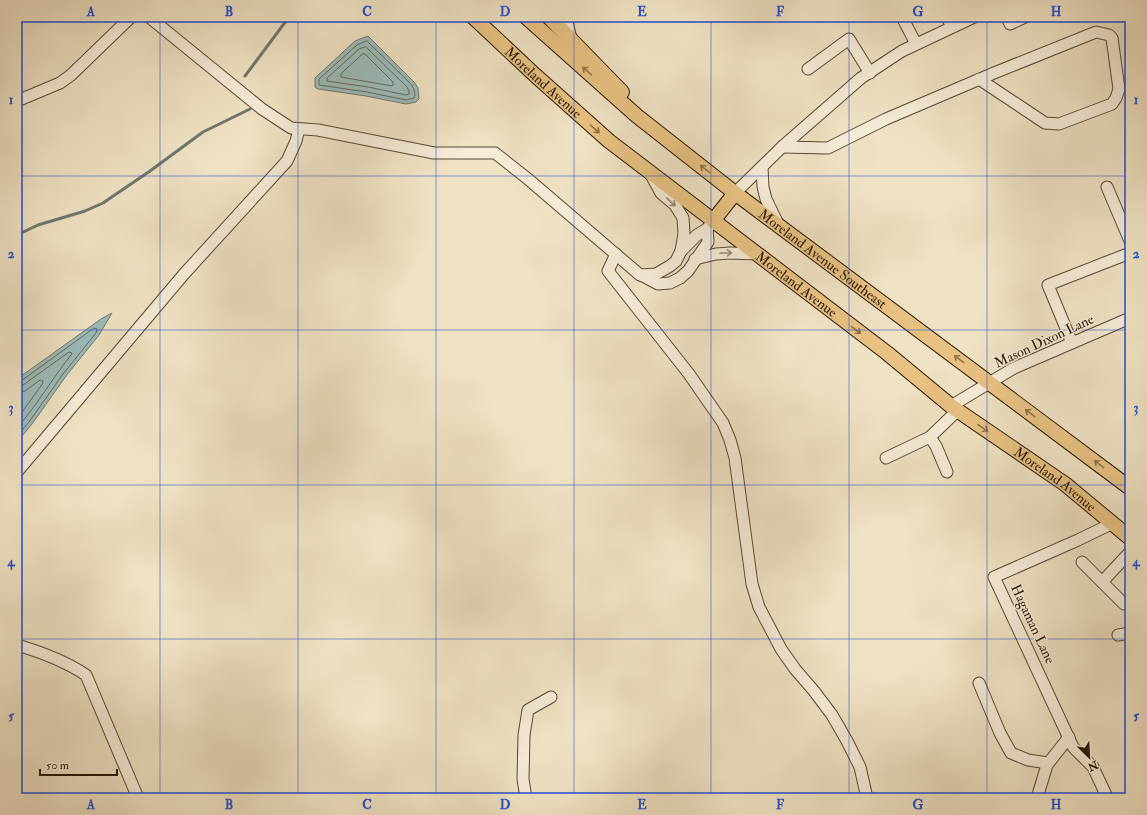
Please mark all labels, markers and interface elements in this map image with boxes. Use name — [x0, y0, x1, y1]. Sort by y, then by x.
text: A — [86, 4, 96, 20]
text: B — [225, 4, 233, 20]
text: C — [362, 4, 372, 20]
text: D — [500, 4, 511, 20]
text: E — [637, 4, 647, 20]
text: F — [776, 4, 785, 20]
text: G — [913, 4, 924, 20]
text: H — [1051, 4, 1062, 20]
street label: Moreland Avenue — [501, 43, 586, 121]
one-way arrow — [582, 67, 592, 76]
text: 1 — [9, 92, 14, 108]
text: 1 — [1134, 92, 1139, 108]
one-way arrow — [590, 124, 600, 133]
one-way arrow — [699, 164, 710, 173]
one-way arrow — [666, 197, 676, 207]
street label: Moreland Avenue Southeast — [756, 205, 890, 311]
text: 2 — [8, 246, 15, 262]
text: 2 — [1133, 246, 1140, 262]
street label: Moreland Avenue — [752, 248, 840, 320]
one-way arrow — [719, 250, 732, 257]
street label: Mason Dixon Lane — [991, 310, 1097, 372]
one-way arrow — [850, 325, 861, 334]
one-way arrow — [953, 355, 964, 363]
text: 3 — [9, 400, 14, 416]
text: 3 — [1134, 400, 1139, 416]
one-way arrow — [1025, 408, 1036, 417]
one-way arrow — [977, 424, 988, 432]
street label: Moreland Avenue — [1011, 443, 1100, 515]
one-way arrow — [1093, 460, 1104, 469]
text: 4 — [6, 554, 15, 570]
text: 4 — [1131, 554, 1140, 570]
street label: Hagaman Lane — [1007, 582, 1059, 667]
text: 5 — [8, 708, 14, 724]
text: 5 — [1133, 708, 1139, 724]
north arrow — [1069, 737, 1109, 777]
scale bar — [40, 751, 117, 777]
text: N — [1085, 757, 1101, 774]
text: 50 m — [46, 758, 70, 773]
text: A — [86, 797, 96, 813]
text: B — [225, 797, 233, 813]
text: C — [362, 797, 372, 813]
text: D — [500, 797, 511, 813]
text: E — [637, 797, 647, 813]
text: F — [776, 797, 785, 813]
text: G — [913, 797, 924, 813]
text: H — [1051, 797, 1062, 813]

